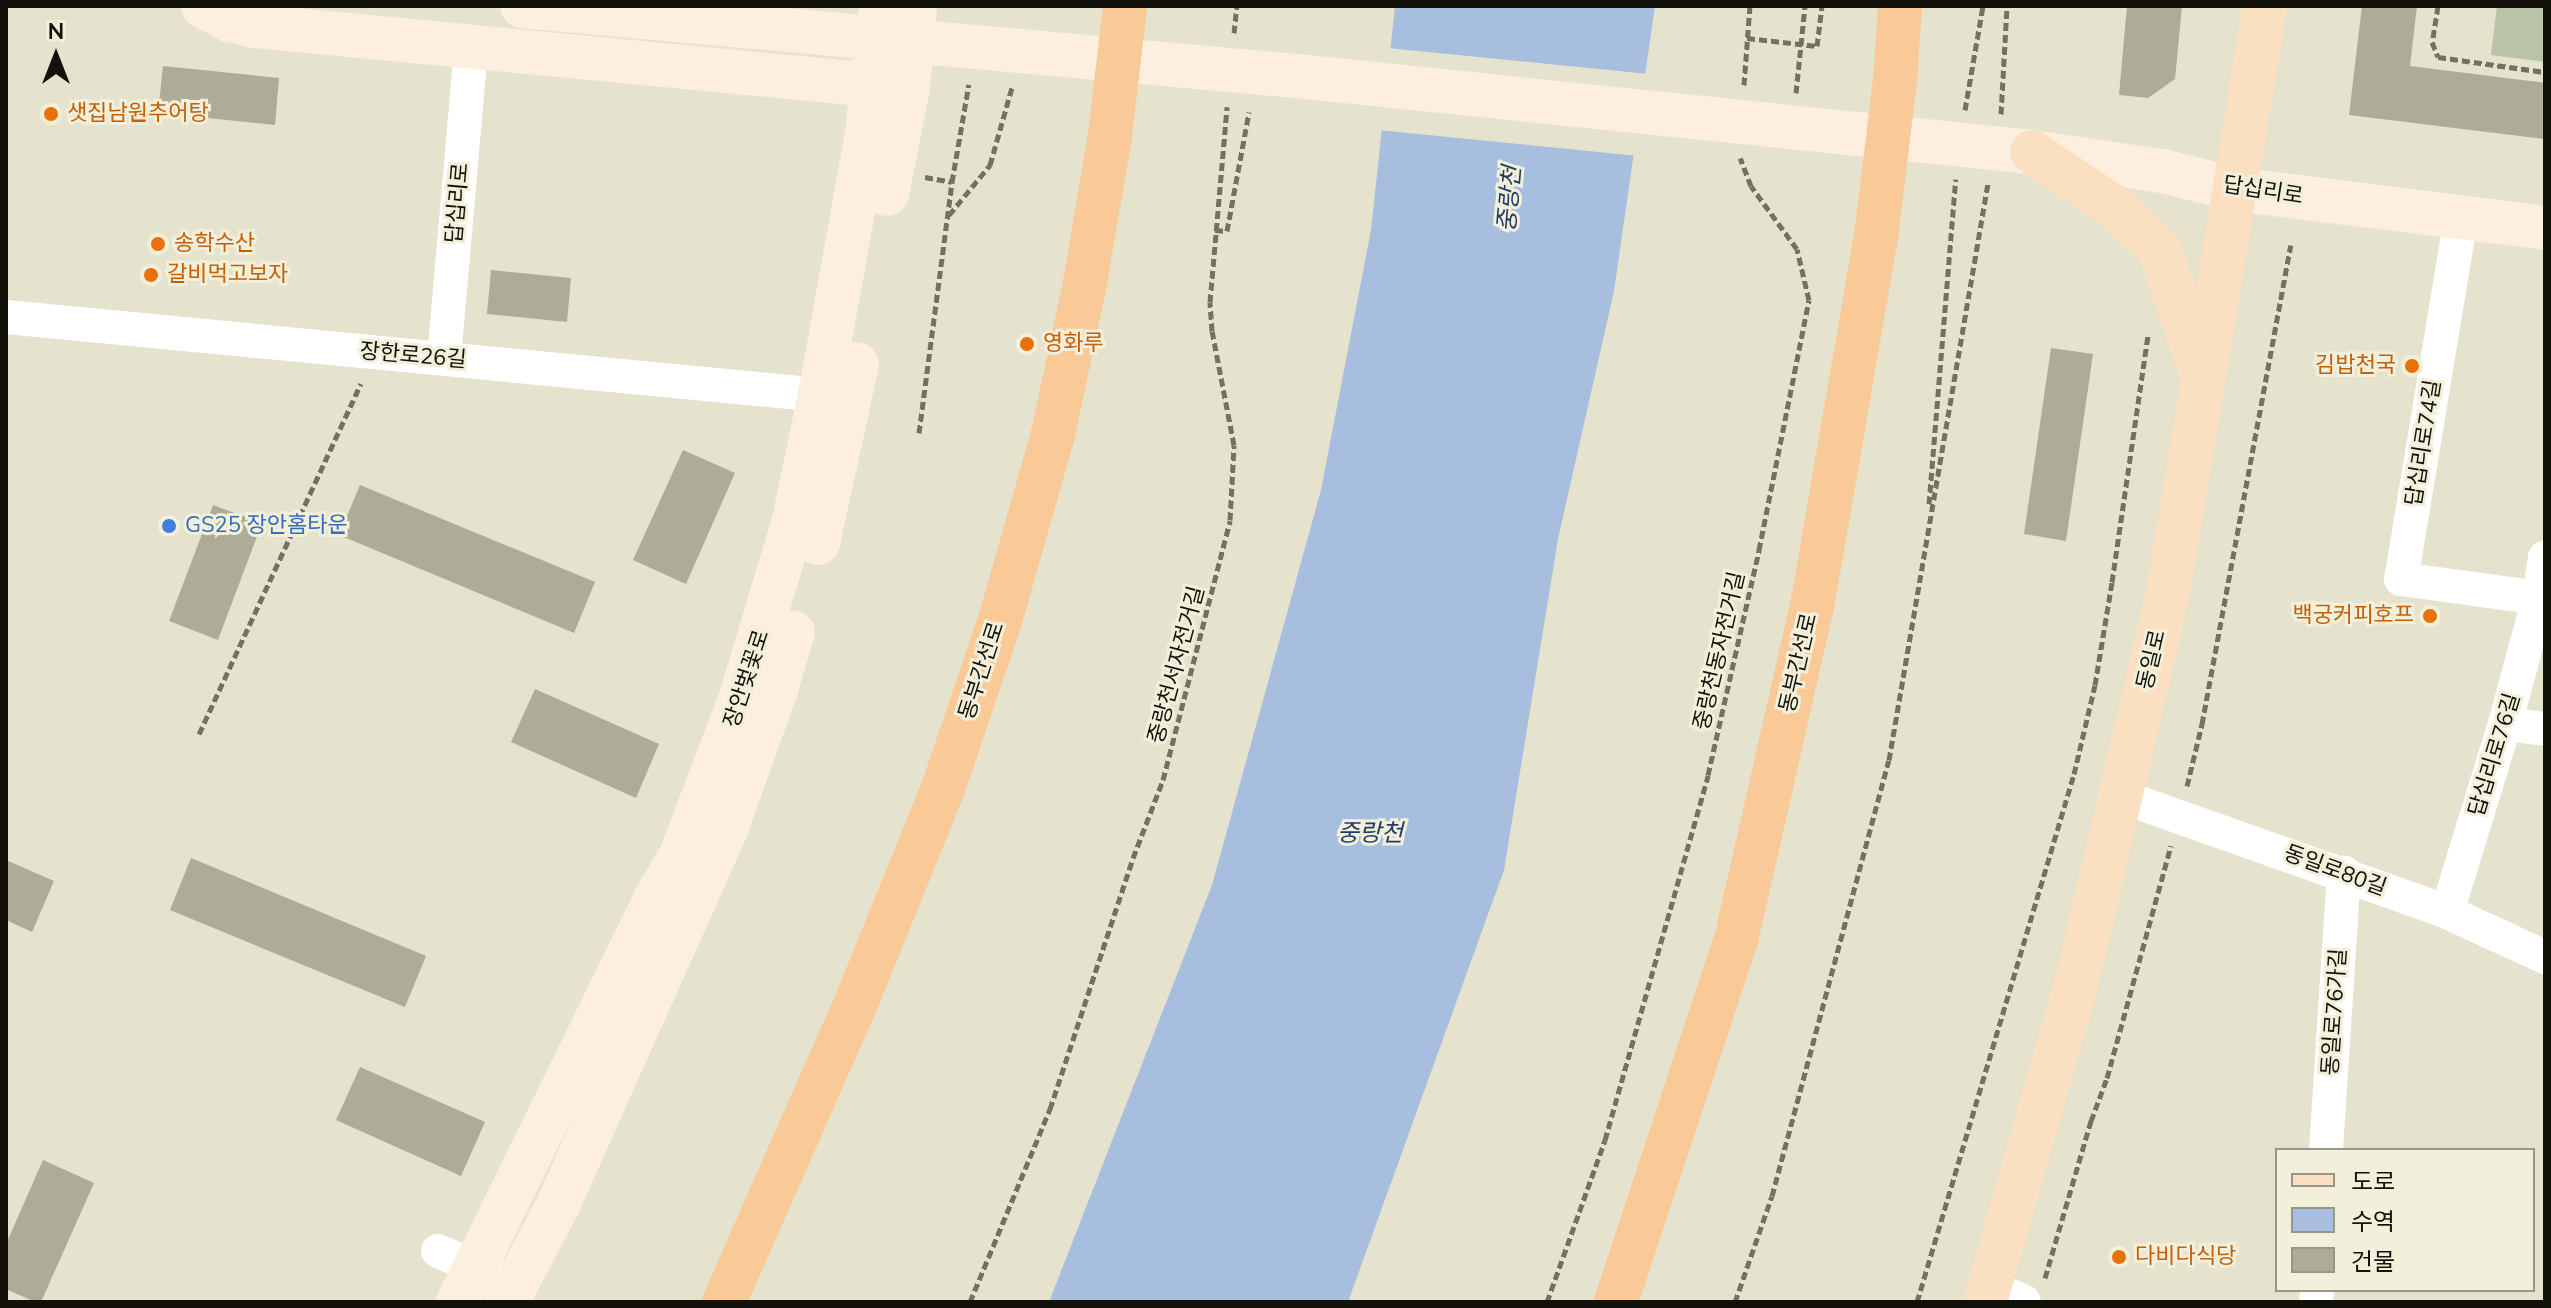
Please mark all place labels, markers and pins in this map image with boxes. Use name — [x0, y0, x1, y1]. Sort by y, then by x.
place label: 샛집남원추어탕 — [67, 101, 209, 127]
marker: 샛집남원추어탕 — [42, 105, 60, 123]
place label: 송학수산 — [174, 231, 255, 257]
marker: 송학수산 — [149, 235, 167, 253]
place label: 갈비먹고보자 — [167, 262, 288, 288]
marker: 갈비먹고보자 — [142, 266, 160, 284]
place label: 영화루 — [1043, 331, 1104, 357]
marker: 영화루 — [1018, 335, 1036, 353]
place label: 김밥천국 — [2315, 353, 2396, 379]
marker: 김밥천국 — [2403, 357, 2421, 375]
place label: GS25 장안홈타운 — [185, 513, 348, 539]
marker: GS25 장안홈타운 — [160, 517, 178, 535]
place label: 백궁커피호프 — [2293, 603, 2414, 629]
marker: 백궁커피호프 — [2421, 607, 2439, 625]
place label: 다비다식당 — [2135, 1244, 2236, 1270]
marker: 다비다식당 — [2110, 1248, 2128, 1266]

